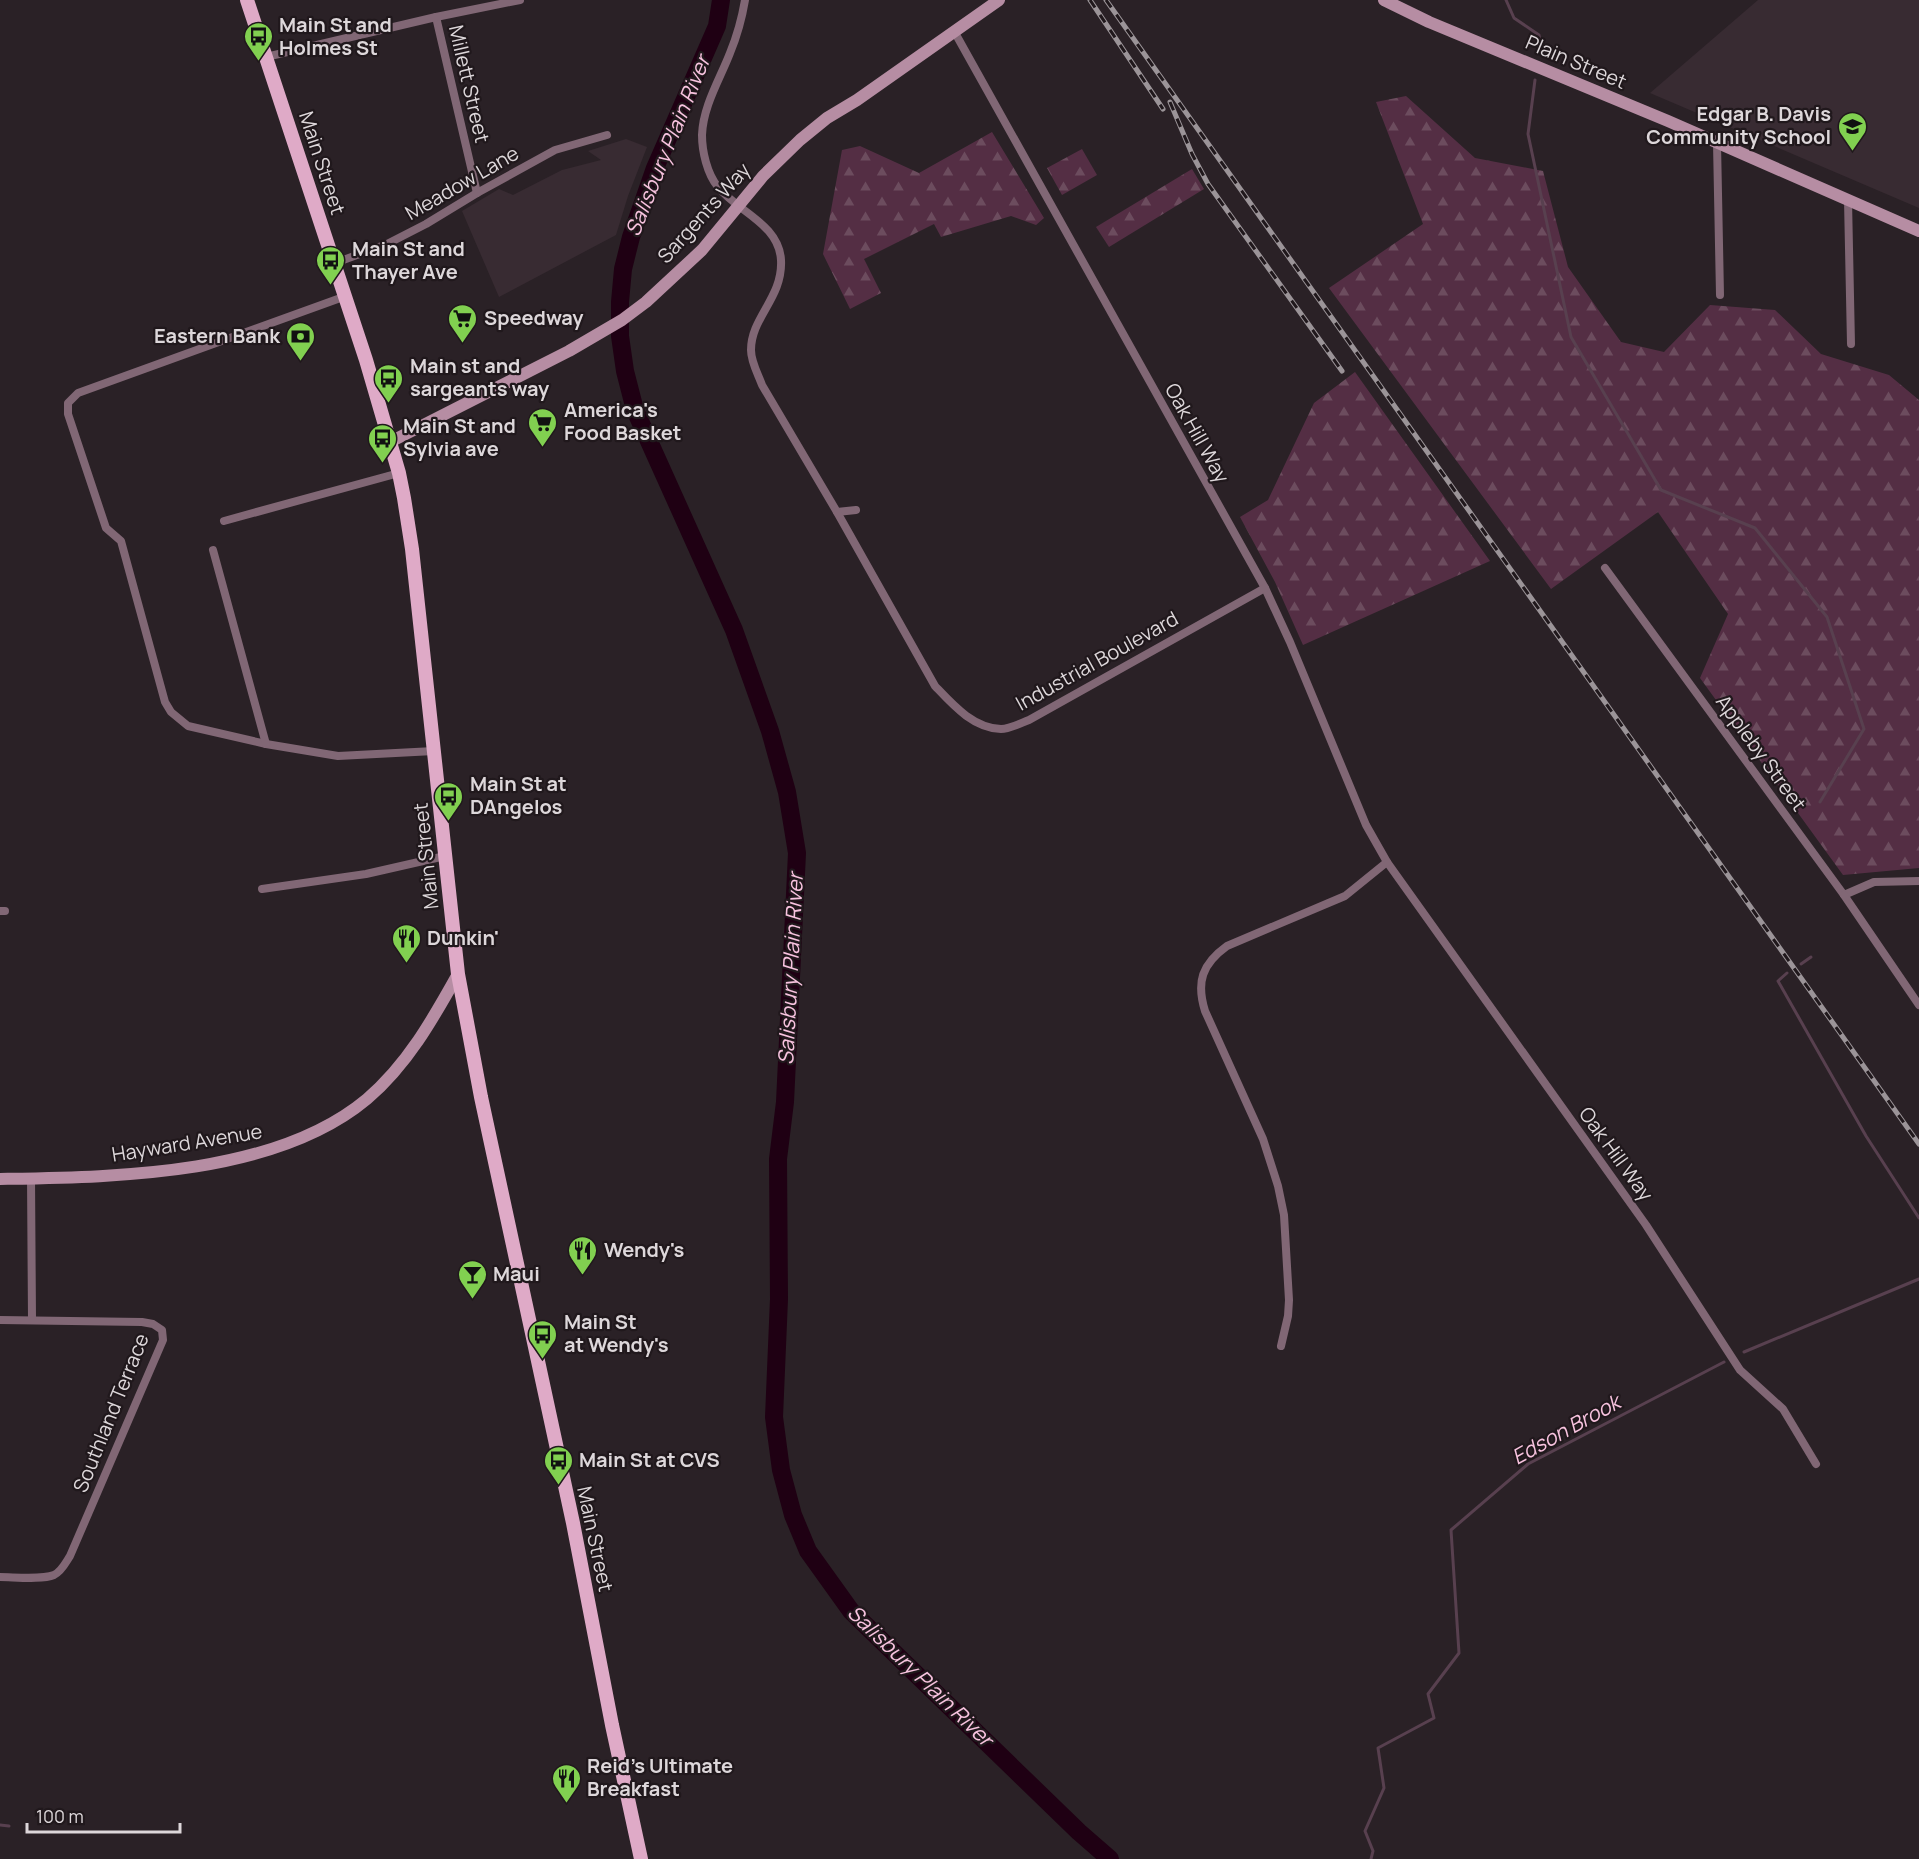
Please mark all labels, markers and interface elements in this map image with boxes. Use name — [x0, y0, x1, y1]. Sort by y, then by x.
place label: Main St and Holmes St — [279, 11, 392, 61]
bus stop icon: Main St and Holmes St — [242, 20, 274, 62]
street label: Millett Street — [443, 22, 496, 145]
street label: Plain Street — [1522, 28, 1631, 95]
water label: Salisbury Plain River — [618, 49, 717, 240]
place label: Edgar B. Davis Community School — [1646, 100, 1831, 150]
street label: Main Street — [293, 108, 352, 218]
school or university icon: Edgar B. Davis Community School — [1836, 110, 1868, 152]
street label: Meadow Lane — [400, 139, 523, 226]
street label: Sargents Way — [651, 156, 756, 269]
place label: Main St and Thayer Ave — [352, 235, 465, 285]
bus stop icon: Main St and Thayer Ave — [315, 244, 347, 286]
supermarket icon: Speedway — [447, 302, 479, 344]
place label: Speedway — [484, 304, 584, 331]
bank icon: Eastern Bank — [285, 320, 317, 362]
place label: Eastern Bank — [154, 322, 281, 349]
place label: Main st and sargeants way — [410, 352, 550, 402]
bus stop icon: Main st and sargeants way — [373, 362, 405, 404]
street label: Oak Hill Way — [1159, 378, 1236, 488]
place label: America's Food Basket — [564, 396, 681, 446]
supermarket icon: America's Food Basket — [527, 406, 559, 448]
place label: Main St and Sylvia ave — [403, 412, 516, 462]
bus stop icon: Main St and Sylvia ave — [366, 422, 398, 464]
street label: Industrial Boulevard — [1011, 605, 1183, 716]
street label: Appleby Street — [1710, 689, 1813, 816]
place label: Main St at DAngelos — [470, 770, 567, 820]
bus stop icon: Main St at DAngelos — [433, 780, 465, 822]
street label: Main Street — [406, 801, 445, 911]
water label: Salisbury Plain River — [771, 870, 809, 1066]
restaurant icon: Dunkin' — [390, 922, 422, 964]
place label: Dunkin' — [427, 924, 499, 951]
street label: Oak Hill Way — [1573, 1101, 1660, 1207]
street label: Hayward Avenue — [110, 1117, 264, 1168]
restaurant icon: Wendy's — [567, 1234, 599, 1276]
place label: Wendy's — [604, 1236, 685, 1263]
bar icon: Maui — [456, 1258, 488, 1300]
place label: Maui — [493, 1260, 540, 1287]
place label: Main St at Wendy's — [564, 1308, 669, 1358]
bus stop icon: Main St at Wendy's — [527, 1318, 559, 1360]
street label: Southland Terrace — [66, 1329, 155, 1496]
water label: Edson Brook — [1506, 1387, 1627, 1470]
bus stop icon: Main St at CVS — [542, 1444, 574, 1486]
place label: Main St at CVS — [579, 1446, 720, 1473]
street label: Main Street — [571, 1484, 620, 1594]
water label: Salisbury Plain River — [842, 1598, 1001, 1754]
place label: Reid's Ultimate Breakfast — [587, 1752, 733, 1802]
restaurant icon: Reid's Ultimate Breakfast — [550, 1762, 582, 1804]
scale bar — [27, 1796, 180, 1834]
text: 100 m — [36, 1804, 84, 1828]

